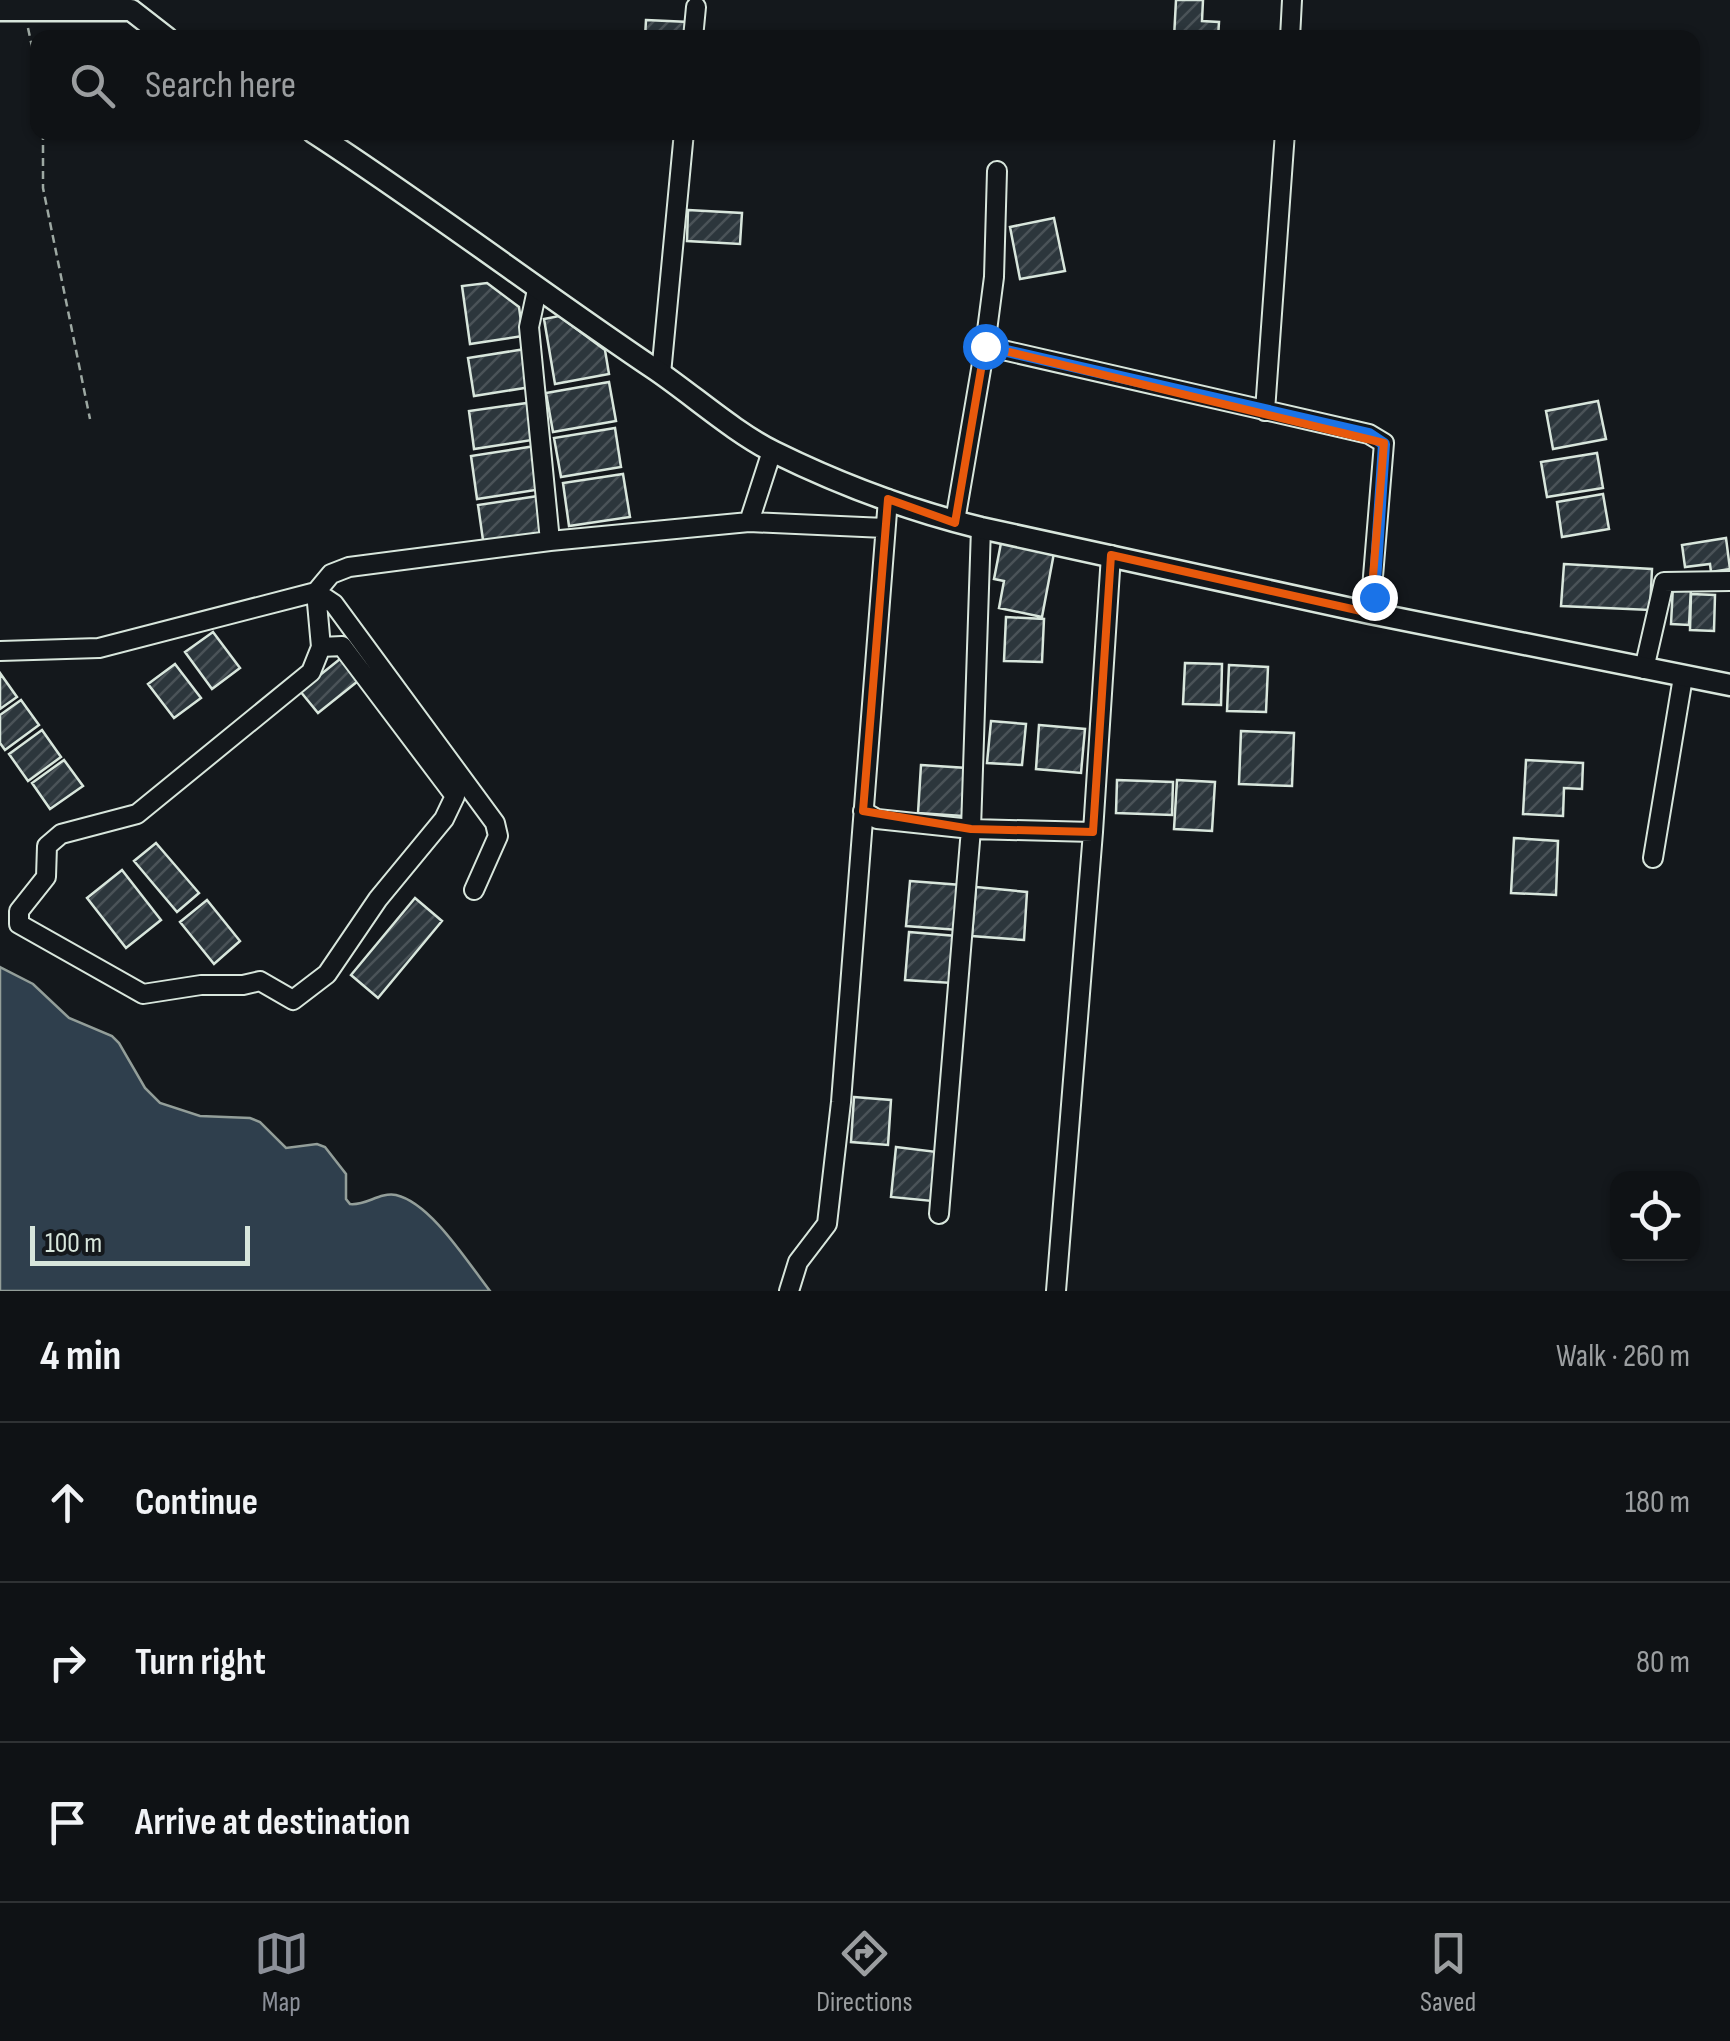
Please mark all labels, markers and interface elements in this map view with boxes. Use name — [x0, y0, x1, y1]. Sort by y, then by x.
search box — [30, 30, 1700, 140]
icon: search — [65, 58, 120, 113]
text: Search here — [145, 63, 296, 108]
route start — [963, 324, 1009, 370]
route end — [1352, 575, 1398, 621]
map controls — [1610, 1171, 1700, 1261]
button: locate — [1610, 1171, 1700, 1261]
scale bar — [30, 1221, 250, 1266]
text: 100 m — [45, 1227, 102, 1260]
text: 4 min — [40, 1331, 121, 1382]
text: Walk · 260 m — [1556, 1337, 1690, 1376]
icon: ahead — [40, 1475, 95, 1530]
text: Continue — [135, 1480, 258, 1525]
text: 180 m — [1625, 1483, 1690, 1522]
icon: right — [40, 1635, 95, 1690]
text: Turn right — [135, 1640, 266, 1685]
text: 80 m — [1636, 1643, 1690, 1682]
icon: arrive — [40, 1795, 95, 1850]
text: Arrive at destination — [135, 1800, 410, 1845]
tab: Map — [254, 1926, 309, 2019]
tab: Directions — [816, 1926, 913, 2019]
tab: Saved — [1420, 1926, 1476, 2019]

